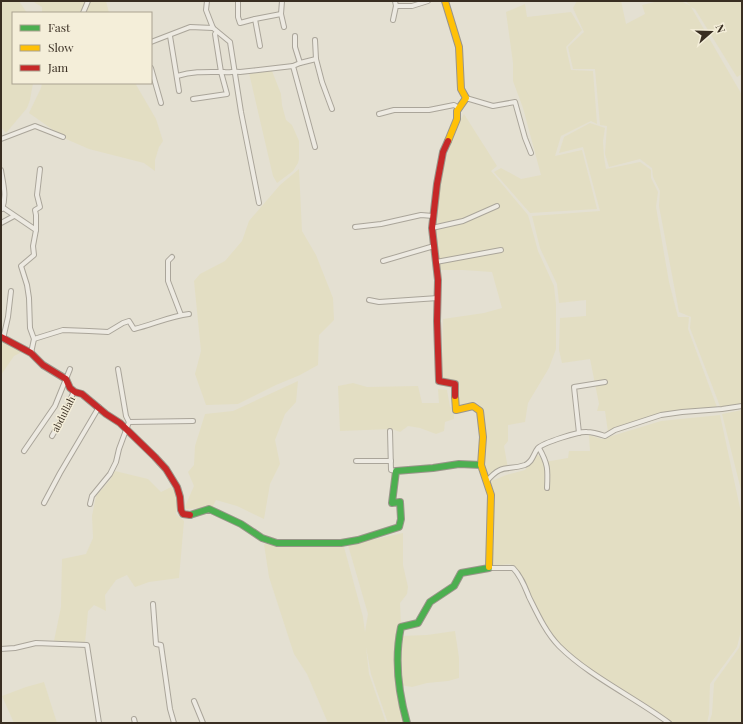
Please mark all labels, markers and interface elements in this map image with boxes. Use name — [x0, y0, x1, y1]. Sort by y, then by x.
legend — [12, 12, 152, 84]
north arrow — [691, 12, 731, 52]
text: Fast — [48, 19, 71, 35]
text: N — [712, 22, 729, 35]
text: Slow — [48, 39, 74, 55]
text: Jam — [47, 59, 69, 75]
street label: abdullah — [48, 393, 78, 434]

